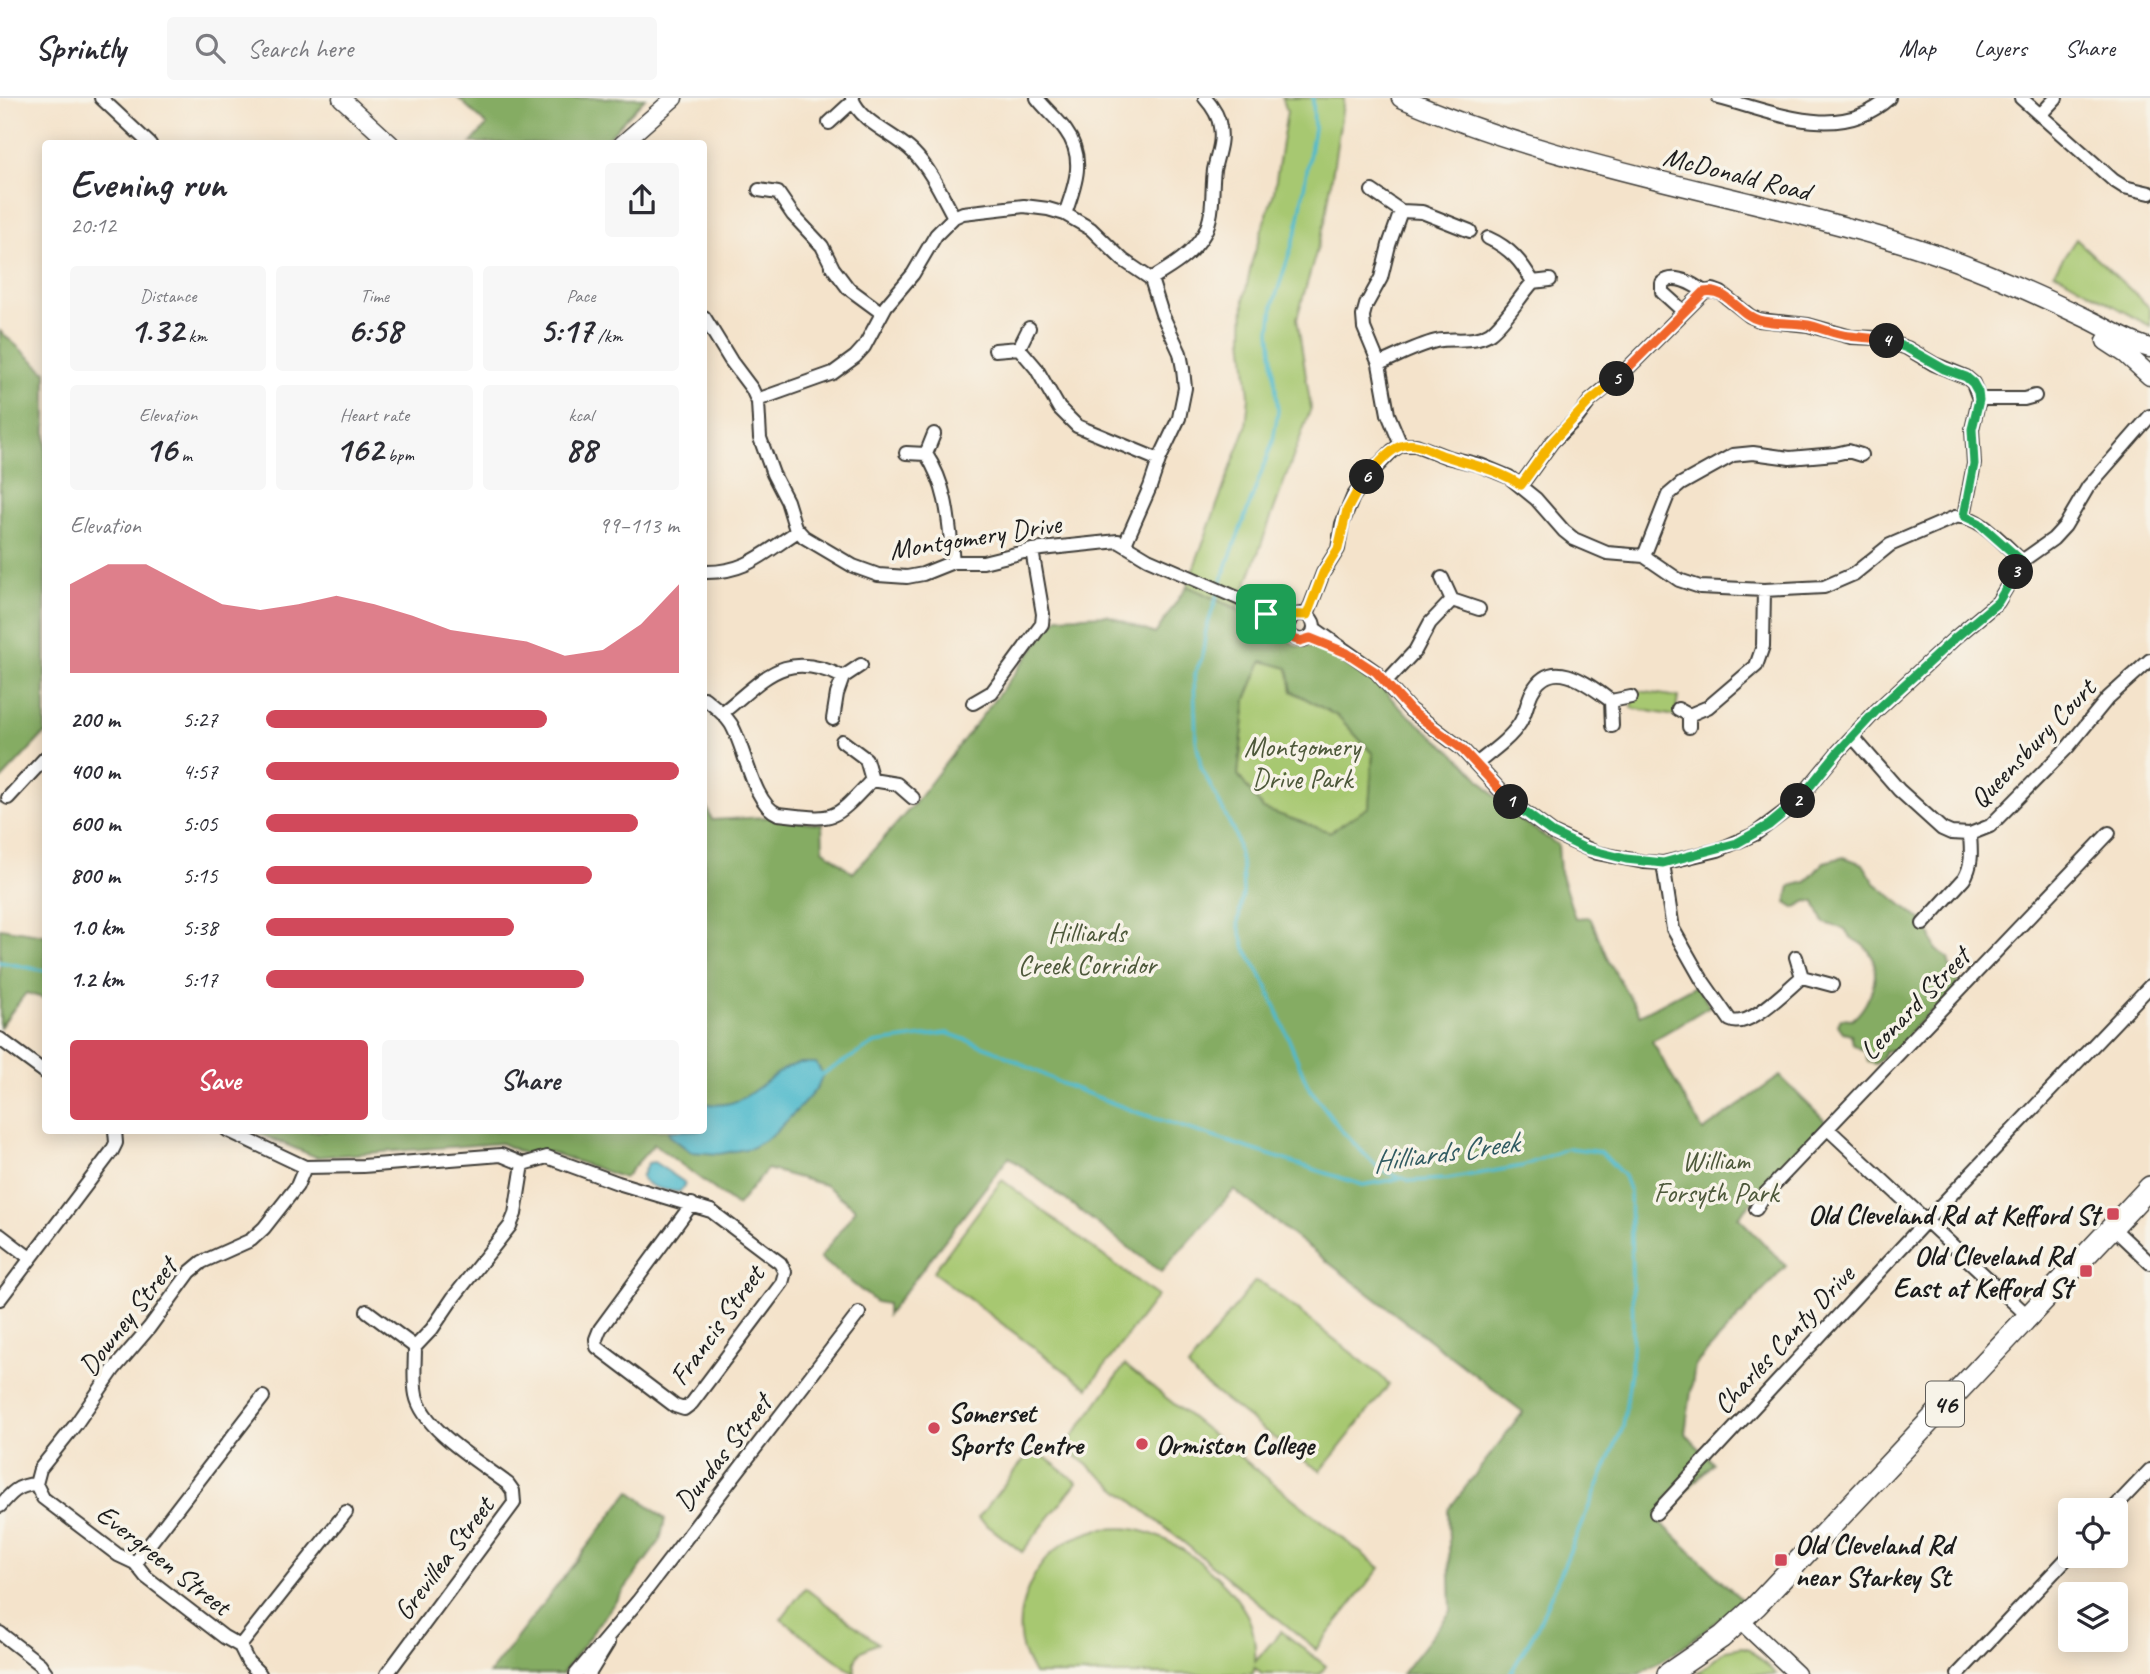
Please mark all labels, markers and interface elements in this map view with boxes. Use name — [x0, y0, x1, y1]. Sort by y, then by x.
search box — [167, 17, 657, 80]
text: Sprintly — [35, 27, 125, 69]
icon: search — [191, 29, 229, 67]
text: Search here — [247, 32, 353, 65]
text: Map — [1899, 33, 1936, 63]
text: Layers — [1974, 33, 2027, 63]
text: Share — [2065, 33, 2115, 63]
street label: McDonald Road — [1660, 138, 1818, 210]
text: Evening run — [70, 161, 226, 208]
button: share — [605, 163, 679, 237]
text: 20:12 — [70, 211, 116, 240]
text: Distance — [140, 284, 197, 308]
text: Time — [360, 284, 389, 308]
text: Pace — [566, 284, 595, 308]
text: 1.32 — [129, 308, 184, 353]
text: 6:58 — [347, 308, 402, 353]
text: 5:17 — [539, 308, 593, 353]
text: km — [184, 324, 207, 348]
text: /km — [593, 324, 622, 348]
pin: 4 — [1870, 324, 1904, 358]
text: 4 — [1882, 328, 1891, 352]
pin: 5 — [1600, 362, 1634, 396]
text: 5 — [1612, 366, 1621, 390]
text: Elevation — [139, 403, 197, 427]
text: Heart rate — [340, 403, 409, 427]
text: kcal — [568, 403, 593, 427]
text: 16 — [144, 427, 177, 472]
text: 162 — [335, 427, 383, 472]
text: 88 — [565, 427, 597, 472]
text: m — [177, 443, 192, 467]
text: bpm — [383, 443, 414, 467]
pin: 6 — [1350, 460, 1384, 494]
text: 6 — [1362, 464, 1371, 488]
street label: Montgomery Drive — [887, 505, 1065, 567]
text: Elevation — [70, 511, 141, 540]
text: 99–113 m — [599, 511, 679, 540]
pin: 3 — [1998, 554, 2034, 589]
text: 3 — [2011, 559, 2020, 583]
pin — [1236, 584, 1296, 644]
icon: arrive — [1247, 595, 1285, 633]
street label: Queensbury Court — [1962, 669, 2105, 815]
text: 200 m — [70, 705, 120, 734]
text: 5:27 — [182, 705, 218, 734]
park label: Montgomery Drive Park — [1244, 729, 1363, 796]
text: 400 m — [70, 757, 120, 786]
text: 4:57 — [182, 757, 218, 786]
pin: 1 — [1494, 784, 1528, 820]
pin: 2 — [1780, 784, 1815, 818]
text: 2 — [1793, 788, 1802, 812]
text: 1 — [1506, 789, 1515, 813]
text: 600 m — [70, 809, 120, 838]
text: 5:05 — [182, 809, 218, 838]
text: 800 m — [70, 861, 120, 890]
text: 5:15 — [182, 861, 218, 890]
text: 1.0 km — [70, 913, 124, 942]
text: 5:38 — [182, 913, 218, 942]
park label: Hilliards Creek Corridor — [1018, 915, 1158, 982]
street label: Leonard Street — [1852, 937, 1979, 1067]
text: 1.2 km — [70, 965, 124, 994]
text: 5:17 — [182, 965, 218, 994]
button: Save — [70, 1040, 368, 1120]
button: Share — [382, 1040, 679, 1120]
water label: Hilliards Creek — [1370, 1122, 1525, 1181]
park label: William Forsyth Park — [1654, 1143, 1781, 1210]
place label: Old Cleveland Rd at Kefford St — [1808, 1197, 2104, 1232]
marker: Old Cleveland Rd at Kefford St — [2105, 1206, 2121, 1222]
place label: Old Cleveland Rd East at Kefford St — [1893, 1238, 2077, 1305]
street label: Downey Street — [71, 1248, 186, 1382]
street label: Francis Street — [661, 1256, 773, 1392]
street label: Charles Canty Drive — [1705, 1256, 1863, 1421]
marker: Old Cleveland Rd East at Kefford St — [2078, 1263, 2094, 1279]
road number: 46 — [1926, 1382, 1964, 1427]
street label: Dundas Street — [666, 1384, 781, 1518]
place label: Somerset Sports Centre — [948, 1395, 1085, 1462]
marker: Somerset Sports Centre — [926, 1420, 942, 1436]
place label: Ormiston College — [1156, 1427, 1317, 1462]
marker: Ormiston College — [1134, 1436, 1150, 1452]
street label: Grevillea Street — [386, 1488, 503, 1627]
street label: Evergreen Street — [89, 1496, 240, 1624]
map controls — [2058, 1498, 2128, 1652]
button: locate — [2058, 1498, 2128, 1568]
place label: Old Cleveland Rd near Starkey St — [1795, 1527, 1958, 1594]
marker: Old Cleveland Rd near Starkey St — [1773, 1552, 1789, 1568]
button: layers — [2058, 1582, 2128, 1652]

